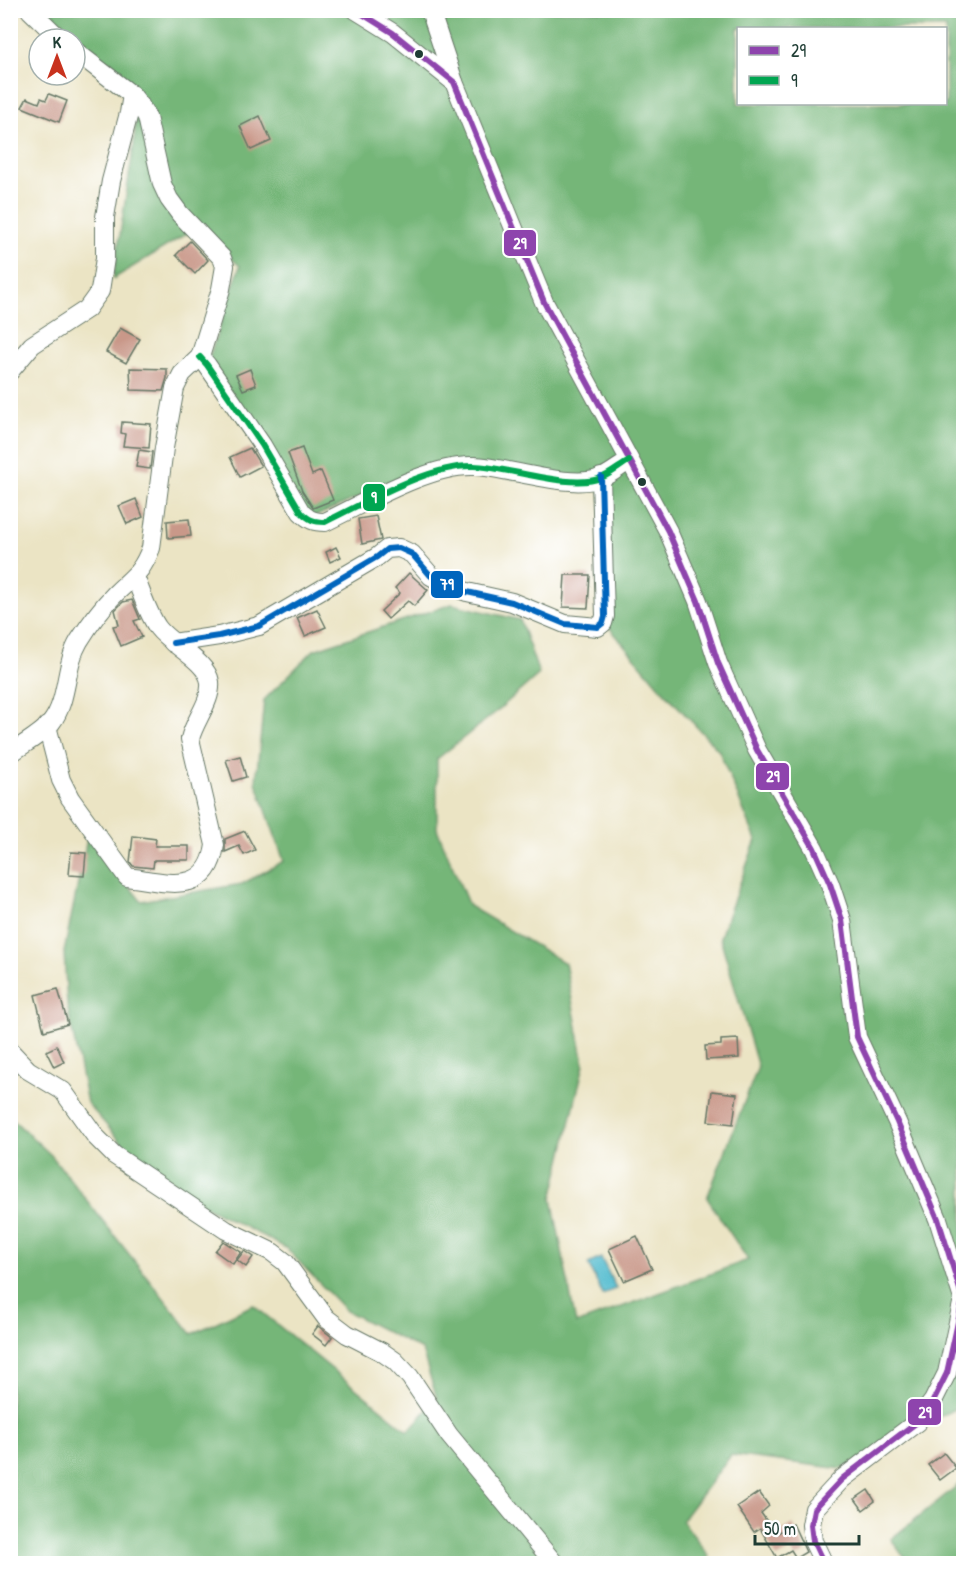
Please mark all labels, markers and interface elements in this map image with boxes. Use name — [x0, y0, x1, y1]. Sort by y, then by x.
north arrow — [27, 27, 87, 87]
legend — [737, 27, 947, 105]
text: K — [53, 31, 62, 53]
text: 29 — [791, 38, 806, 63]
unlabelled marker — [413, 48, 425, 60]
text: 9 — [791, 68, 798, 93]
line badge: 29 — [503, 229, 537, 257]
text: 29 — [513, 232, 527, 254]
unlabelled marker — [636, 476, 648, 488]
line badge: 9 — [362, 483, 386, 512]
text: 9 — [371, 486, 377, 508]
line badge: 79 — [430, 570, 464, 599]
text: 79 — [439, 573, 454, 595]
line badge: 29 — [755, 762, 790, 791]
text: 29 — [766, 765, 780, 787]
line badge: 29 — [907, 1398, 942, 1426]
text: 29 — [918, 1401, 932, 1423]
scale bar — [755, 1508, 858, 1546]
text: 50 m — [764, 1516, 796, 1541]

